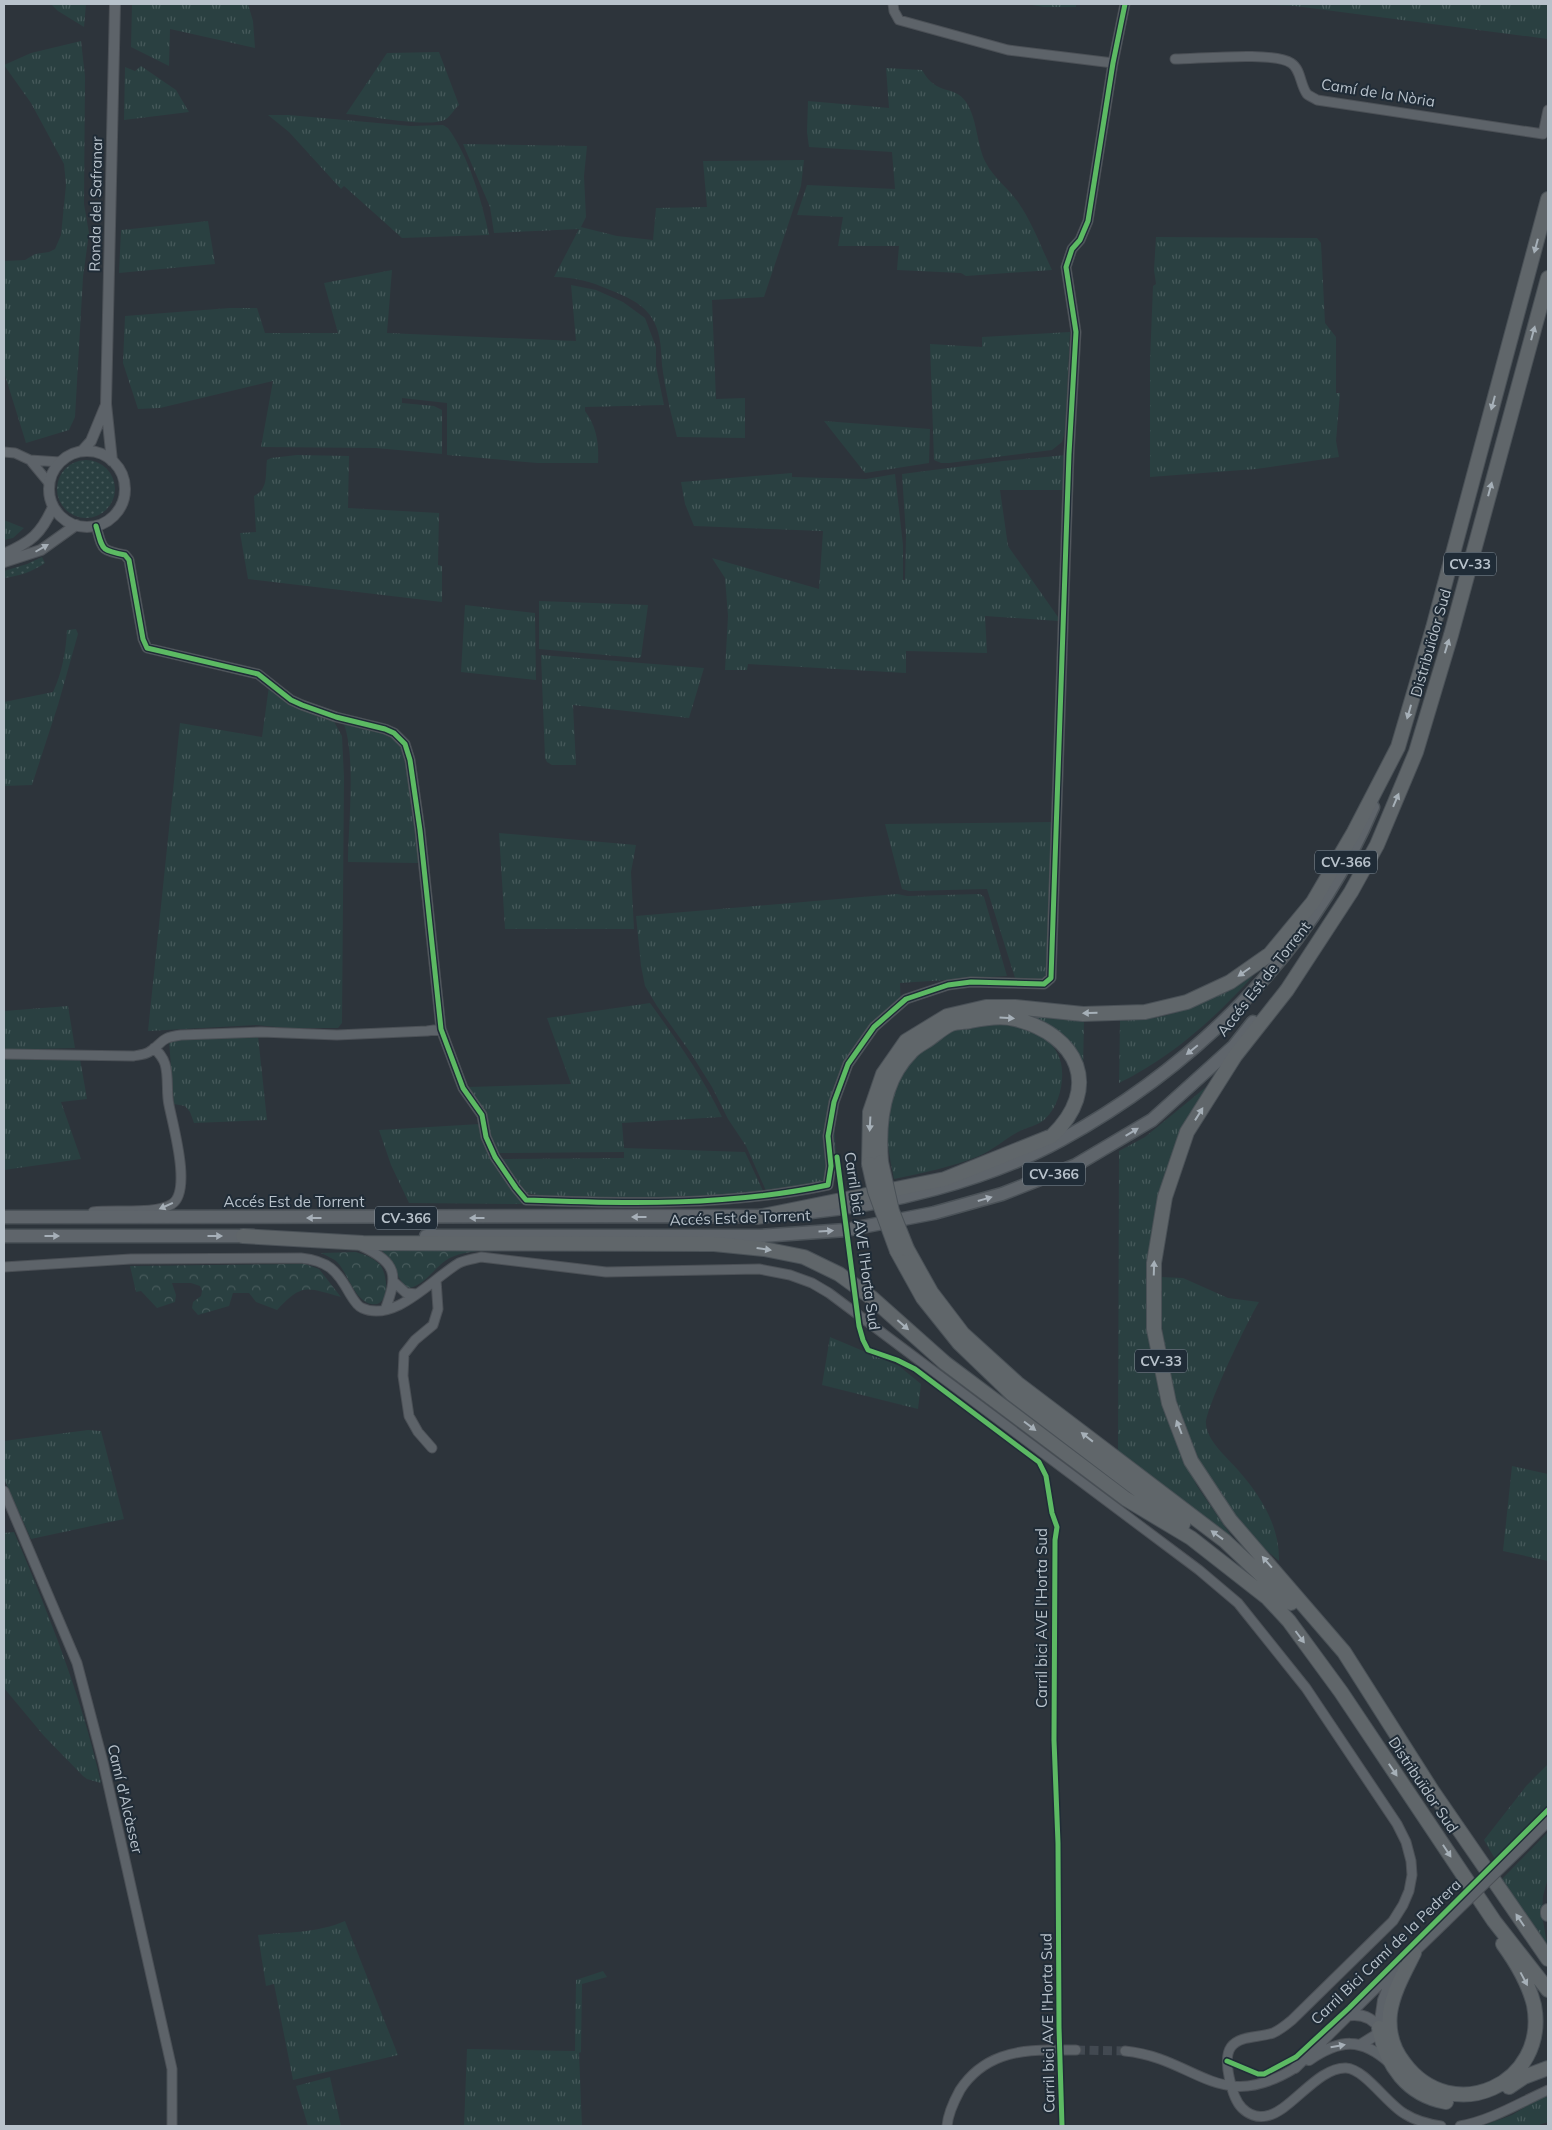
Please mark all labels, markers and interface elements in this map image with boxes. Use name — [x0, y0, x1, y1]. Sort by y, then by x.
street label: Camí de la Nòria — [1320, 74, 1436, 111]
street label: Ronda del Safranar — [85, 136, 106, 272]
one-way arrow — [1531, 239, 1539, 254]
one-way arrow — [1530, 325, 1538, 340]
one-way arrow — [1489, 396, 1497, 411]
one-way arrow — [1487, 482, 1495, 497]
one-way arrow — [34, 544, 49, 552]
road number: CV-33 — [1444, 552, 1496, 576]
street label: Distribuïdor Sud — [1406, 587, 1455, 699]
one-way arrow — [1444, 638, 1452, 653]
one-way arrow — [1404, 704, 1412, 719]
one-way arrow — [1392, 793, 1400, 807]
road number: CV-366 — [1315, 850, 1377, 874]
street label: Accés Est de Torrent — [1213, 917, 1314, 1040]
one-way arrow — [1237, 967, 1251, 977]
one-way arrow — [1082, 1009, 1098, 1017]
one-way arrow — [999, 1015, 1015, 1023]
one-way arrow — [1185, 1045, 1198, 1056]
one-way arrow — [1195, 1107, 1204, 1120]
one-way arrow — [865, 1116, 873, 1132]
one-way arrow — [1125, 1127, 1138, 1136]
street label: Carril bici AVE l'Horta Sud — [841, 1151, 884, 1331]
road number: CV-366 — [1023, 1162, 1085, 1186]
street label: Accés Est de Torrent — [224, 1192, 364, 1211]
one-way arrow — [977, 1195, 992, 1203]
one-way arrow — [159, 1201, 174, 1210]
road number: CV-366 — [375, 1206, 437, 1230]
street label: Accés Est de Torrent — [669, 1206, 811, 1229]
one-way arrow — [631, 1213, 647, 1221]
one-way arrow — [306, 1214, 322, 1222]
one-way arrow — [469, 1214, 485, 1222]
one-way arrow — [818, 1227, 834, 1235]
one-way arrow — [45, 1232, 61, 1240]
one-way arrow — [207, 1232, 223, 1240]
one-way arrow — [756, 1245, 772, 1253]
one-way arrow — [1151, 1260, 1159, 1276]
one-way arrow — [897, 1320, 910, 1331]
road number: CV-33 — [1135, 1350, 1187, 1372]
one-way arrow — [1174, 1420, 1182, 1434]
one-way arrow — [1023, 1421, 1036, 1432]
one-way arrow — [1081, 1432, 1094, 1443]
street label: Carril bici AVE l'Horta Sud — [1032, 1528, 1051, 1708]
one-way arrow — [1211, 1530, 1224, 1541]
one-way arrow — [1261, 1556, 1272, 1569]
one-way arrow — [1295, 1630, 1305, 1644]
street label: Distribuïdor Sud — [1384, 1733, 1462, 1836]
street label: Camí d'Alcàsser — [104, 1742, 147, 1856]
one-way arrow — [1388, 1763, 1398, 1777]
one-way arrow — [1442, 1844, 1452, 1858]
street label: Carril Bici Camí de la Pedrera — [1307, 1875, 1465, 2028]
one-way arrow — [1515, 1913, 1524, 1927]
street label: Carril bici AVE l'Horta Sud — [1036, 1933, 1059, 2113]
one-way arrow — [1520, 1972, 1528, 1986]
one-way arrow — [1330, 2041, 1346, 2049]

